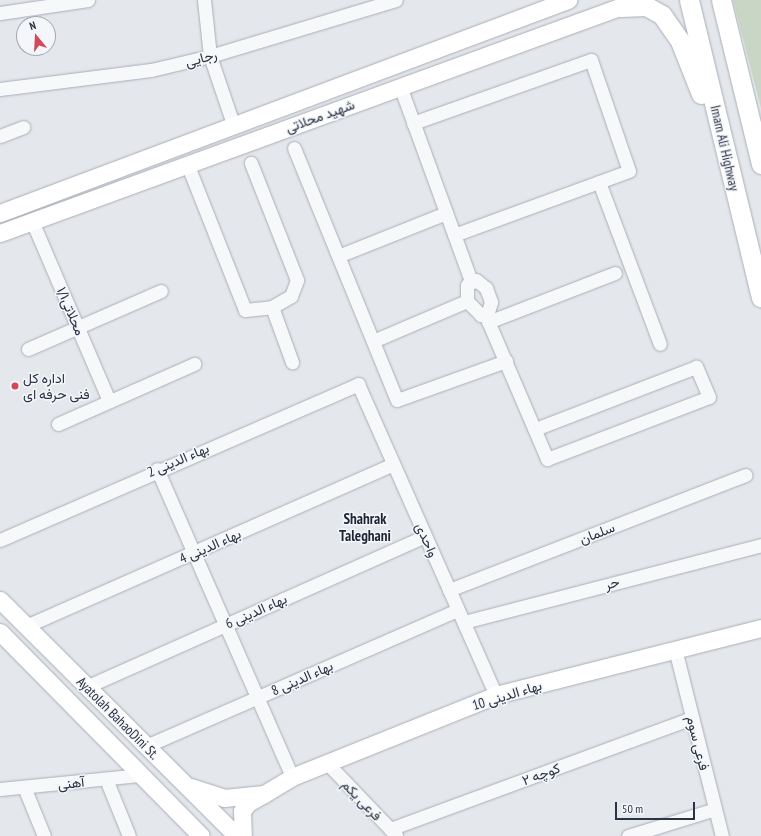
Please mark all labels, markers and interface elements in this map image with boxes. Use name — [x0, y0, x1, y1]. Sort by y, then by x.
north arrow — [16, 16, 56, 56]
text: N — [28, 18, 38, 33]
street label: رجایی — [183, 46, 219, 70]
street label: شهید محلاتی — [283, 96, 357, 136]
street label: Imam Ali Highway — [707, 103, 743, 193]
street label: محلاتی۱/۱ — [53, 284, 89, 338]
place label: اداره کل فنی حرفه ای — [23, 370, 90, 402]
marker: اداره کل فنی حرفه ای — [10, 381, 20, 391]
street label: بهاء الدینی 2 — [145, 439, 211, 481]
district label: Shahrak Taleghani — [339, 509, 391, 544]
street label: سلمان — [577, 519, 617, 547]
street label: واحدی — [412, 520, 442, 560]
street label: بهاء الدینی 4 — [177, 525, 243, 567]
street label: حر — [603, 573, 621, 593]
street label: بهاء الدینی 6 — [223, 590, 289, 632]
street label: بهاء الدینی 8 — [269, 657, 335, 699]
street label: Ayatolah BahaoDini St. — [73, 673, 163, 763]
street label: بهاء الدینی 10 — [470, 676, 544, 714]
street label: فرعی سوم — [683, 714, 713, 772]
street label: کوچه ۲ — [520, 759, 562, 789]
street label: آهنی — [57, 773, 85, 793]
street label: فرعی یکم — [338, 776, 386, 824]
scale bar — [617, 794, 697, 820]
text: 50 m — [622, 801, 643, 816]

